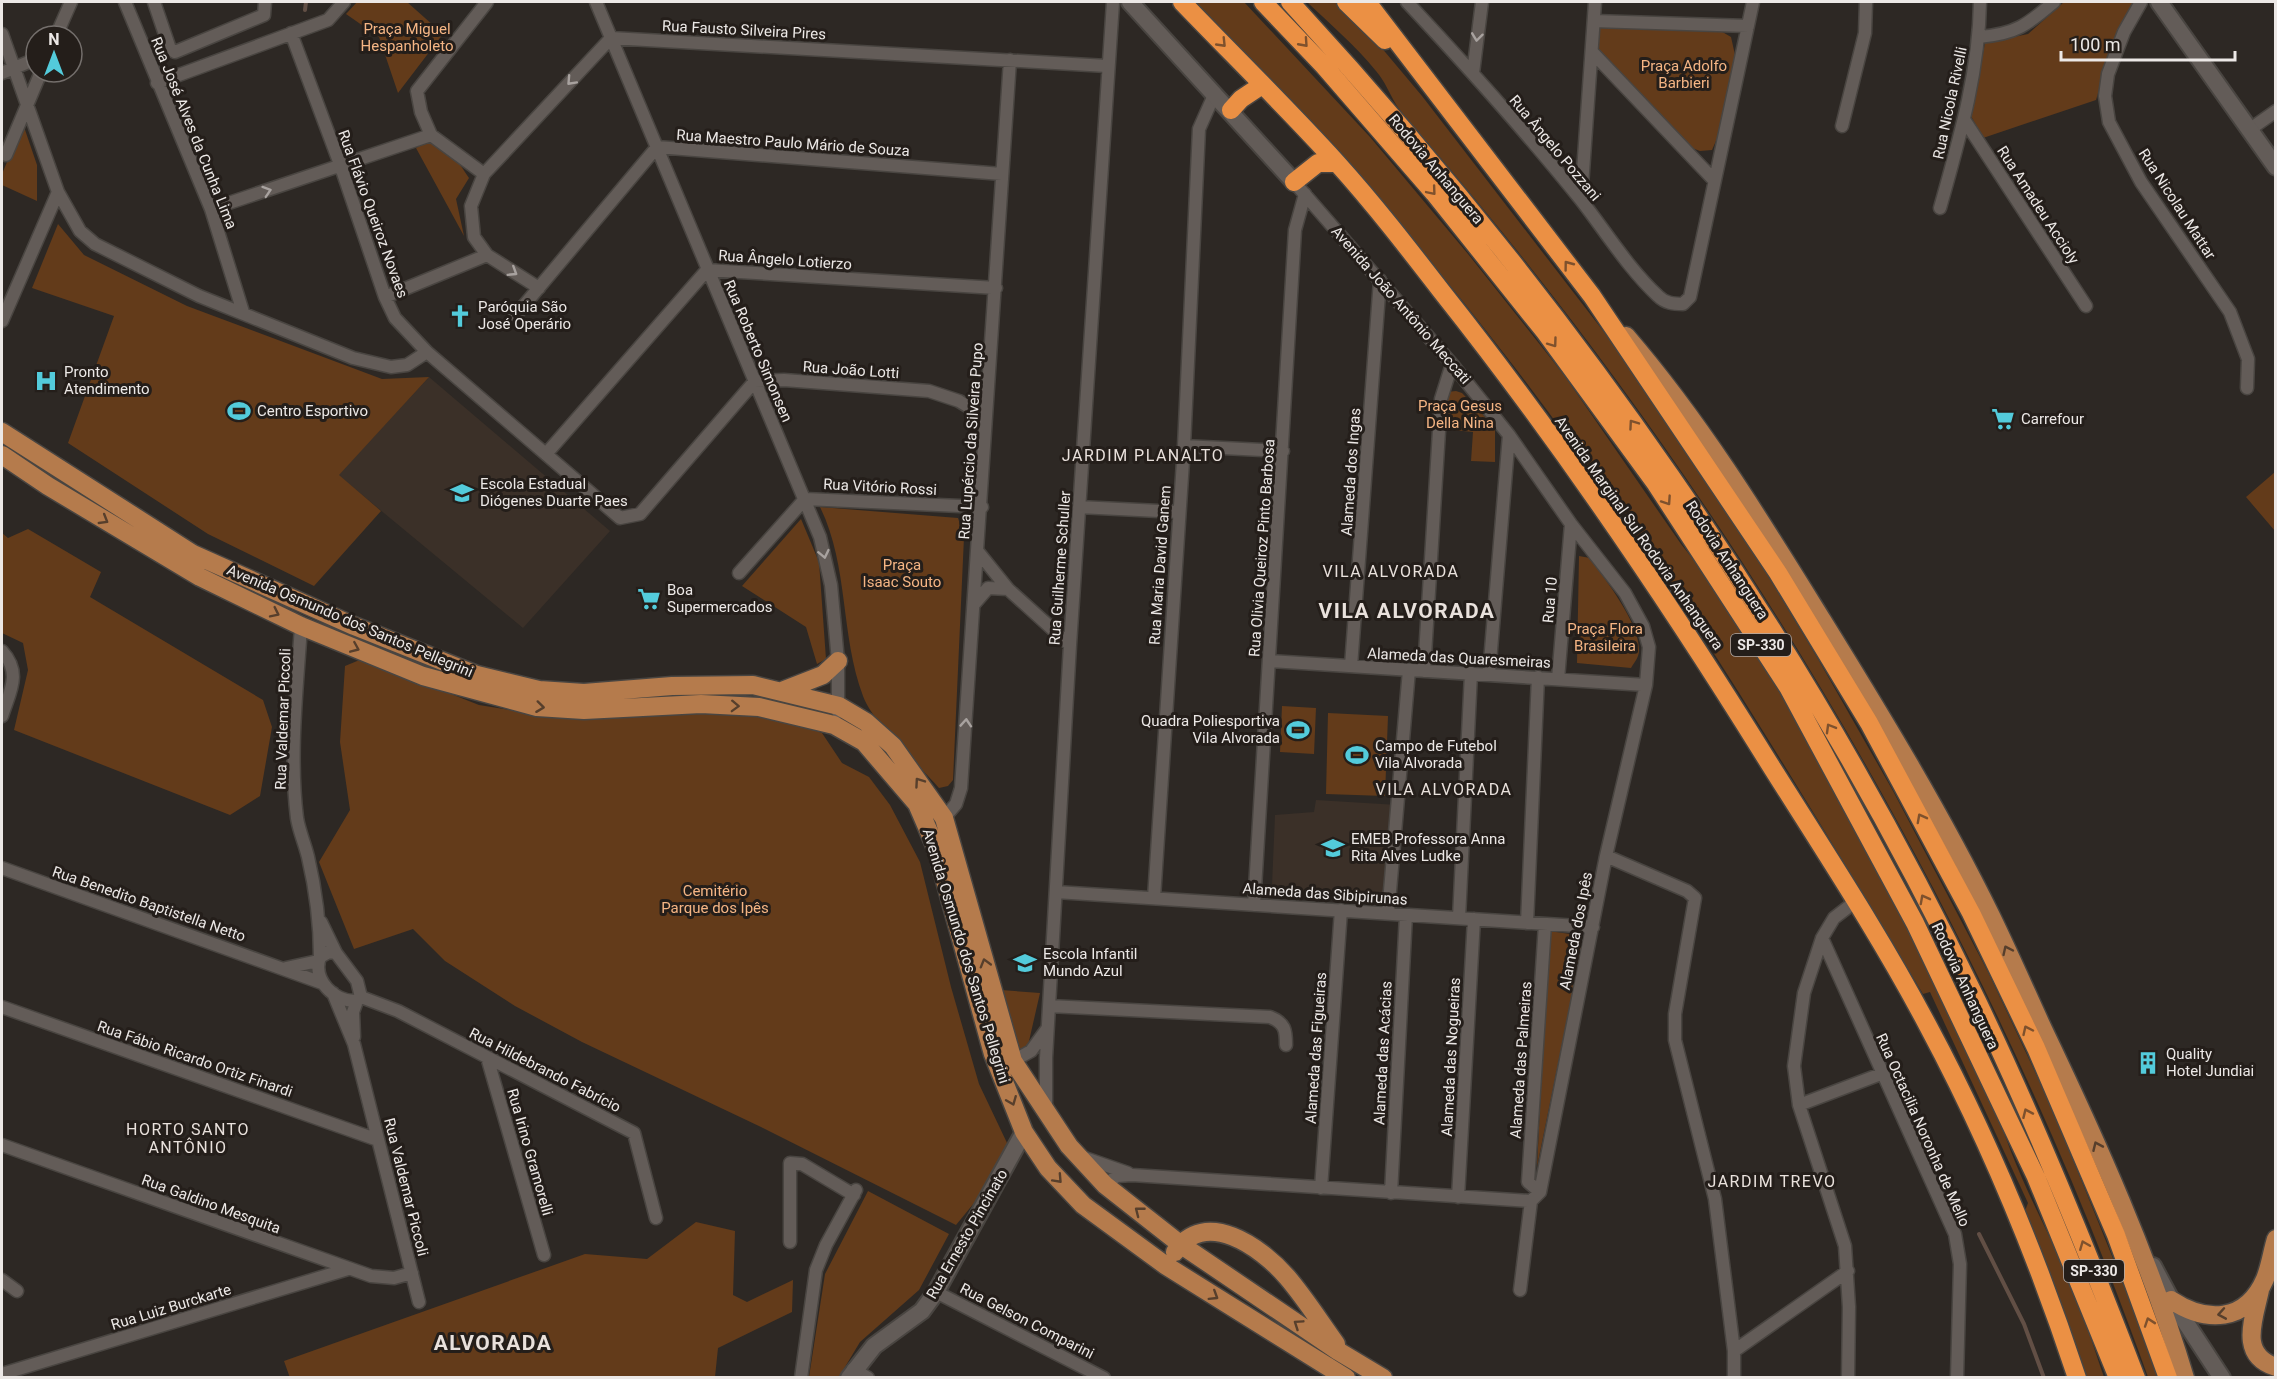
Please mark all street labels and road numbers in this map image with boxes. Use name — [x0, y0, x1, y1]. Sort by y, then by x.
street label: Rua Fausto Silveira Pires — [662, 17, 826, 43]
street label: Rua José Alves da Cunha Lima — [147, 34, 241, 232]
street label: Rua Nicola Rivelli — [1929, 45, 1971, 161]
street label: Rua Ângelo Pozzani — [1506, 91, 1604, 205]
street label: Rodovia Anhanguera — [1385, 110, 1487, 228]
street label: Rua Maestro Paulo Mário de Souza — [676, 126, 910, 160]
street label: Rua Flávio Queiroz Novaes — [334, 128, 412, 300]
street label: Rua Amadeu Accioly — [1993, 143, 2083, 267]
street label: Rua Nicolau Mattar — [2135, 145, 2219, 263]
street label: Avenida João Antônio Meccati — [1328, 222, 1474, 388]
street label: Rua Ângelo Lotierzo — [718, 246, 852, 274]
street label: Rua Roberto Simonsen — [720, 277, 796, 425]
street label: Rua Lupércio da Silveira Pupo — [955, 342, 987, 540]
street label: Rua João Lotti — [802, 358, 900, 382]
street label: Alameda dos Ingas — [1338, 407, 1364, 537]
street label: Avenida Marginal Sul Rodovia Anhanguera — [1551, 413, 1727, 653]
street label: Rua Olivia Queiroz Pinto Barbosa — [1245, 438, 1279, 658]
street label: Rua Vitório Rossi — [823, 475, 937, 499]
street label: Rua Maria David Ganem — [1145, 485, 1175, 645]
street label: Rua Guilherme Schuller — [1046, 490, 1074, 646]
street label: Rodovia Anhanguera — [1682, 497, 1772, 623]
street label: Avenida Osmundo dos Santos Pellegrini — [224, 561, 476, 681]
street label: Rua 10 — [1539, 576, 1561, 624]
road number: SP-330 — [1731, 634, 1791, 656]
street label: Alameda das Quaresmeiras — [1367, 644, 1551, 672]
street label: Rua Valdemar Piccoli — [272, 648, 294, 790]
street label: Avenida Osmundo dos Santos Pellegrini — [919, 826, 1013, 1086]
street label: Rua Benedito Baptistella Netto — [50, 862, 248, 946]
street label: Alameda dos Ipês — [1556, 871, 1596, 991]
street label: Alameda das Sibipirunas — [1242, 879, 1408, 909]
street label: Rodovia Anhanguera — [1928, 920, 2002, 1052]
street label: Alameda das Figueiras — [1302, 972, 1330, 1124]
street label: Alameda das Nogueiras — [1438, 977, 1464, 1137]
street label: Alameda das Acácias — [1370, 980, 1396, 1126]
street label: Alameda das Palmeiras — [1507, 981, 1535, 1139]
street label: Rua Fábio Ricardo Ortiz Finardi — [95, 1017, 295, 1101]
street label: Rua Hildebrando Fabrício — [466, 1024, 624, 1116]
street label: Rua Octacilia Noronha de Mello — [1872, 1031, 1974, 1229]
street label: Rua Irino Gramorelli — [503, 1086, 557, 1218]
street label: Rua Valdemar Piccoli — [380, 1116, 432, 1258]
street label: Rua Ernesto Pincinato — [923, 1166, 1011, 1302]
street label: Rua Galdino Mesquita — [139, 1171, 283, 1237]
road number: SP-330 — [2064, 1260, 2124, 1282]
street label: Rua Gelson Comparini — [957, 1279, 1097, 1363]
street label: Rua Luiz Burckarte — [109, 1280, 233, 1334]

